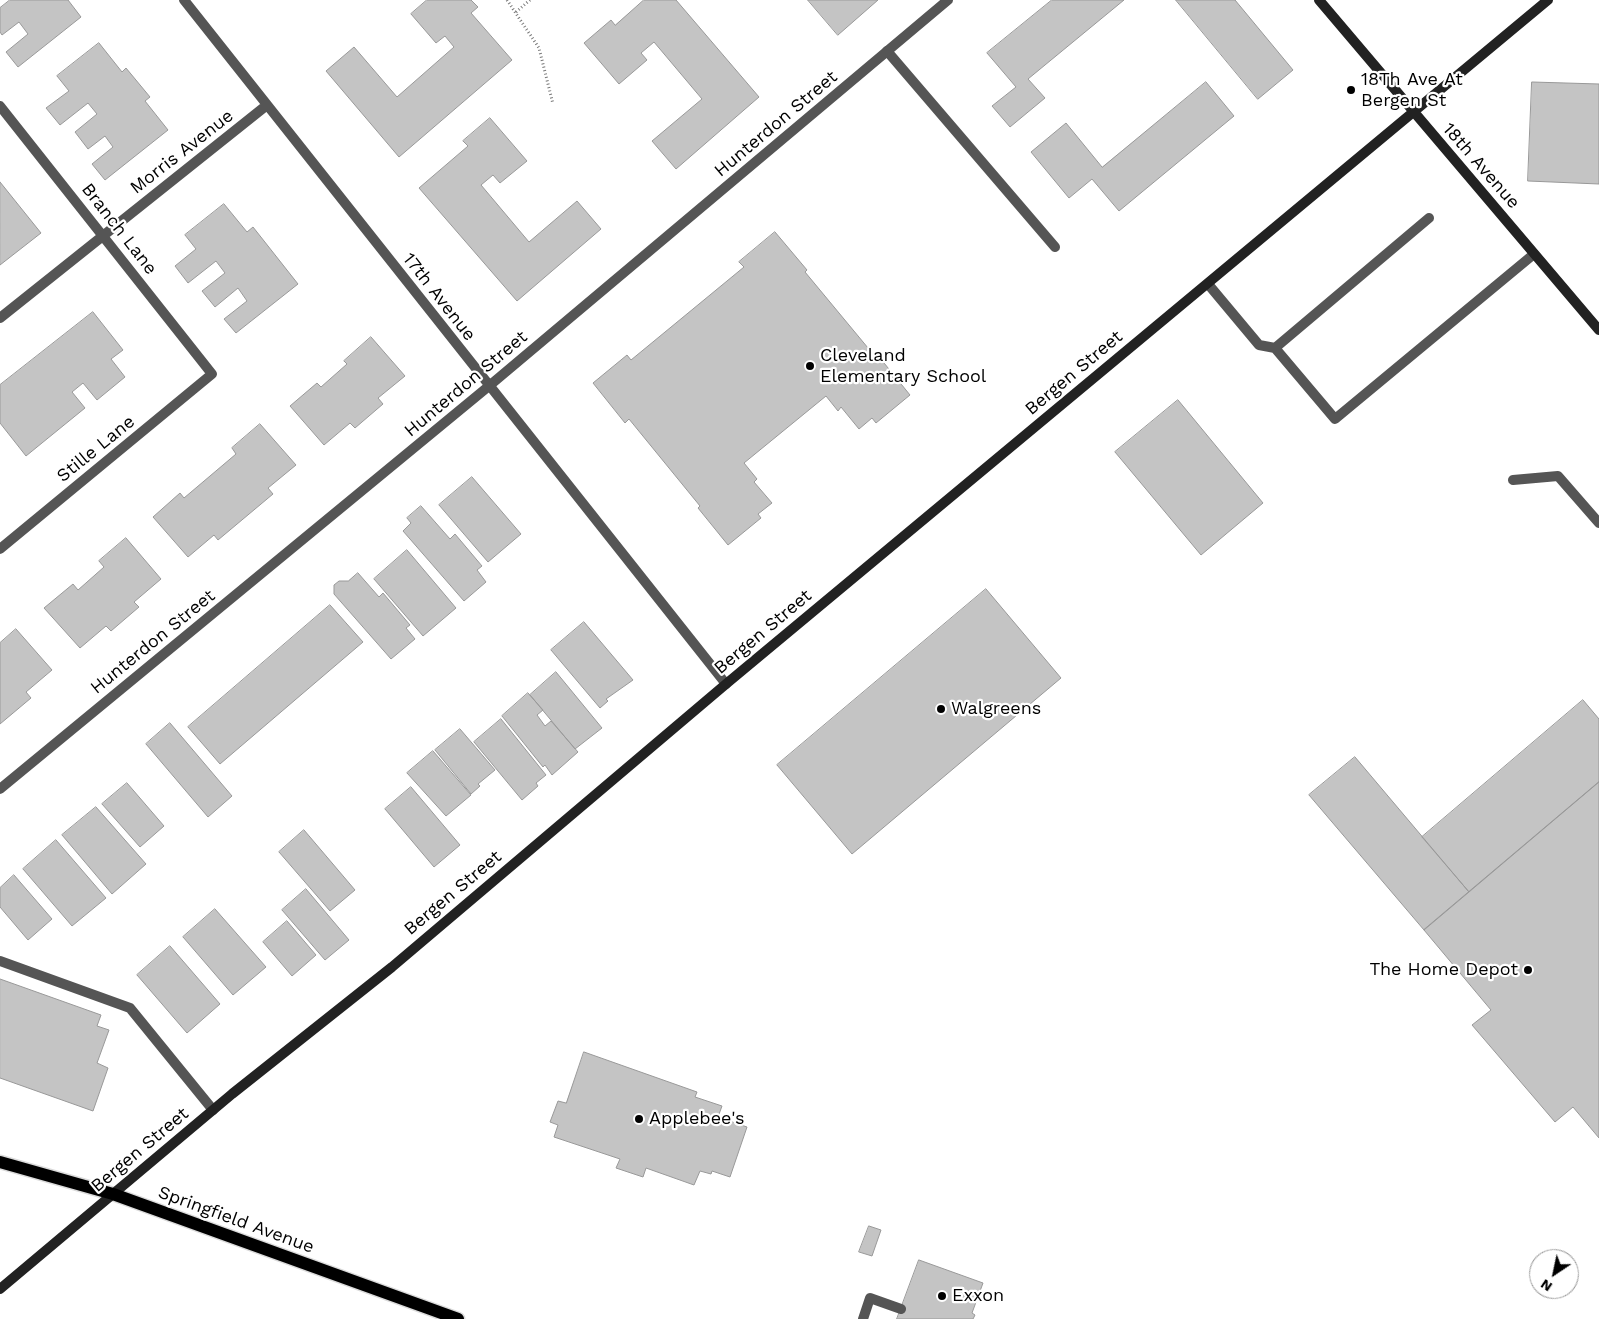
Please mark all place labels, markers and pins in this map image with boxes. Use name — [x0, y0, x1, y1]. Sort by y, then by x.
place label: 18Th Ave At Bergen St — [1361, 69, 1463, 112]
marker: 18Th Ave At Bergen St — [1345, 84, 1357, 96]
place label: Cleveland Elementary School — [820, 345, 986, 388]
marker: Cleveland Elementary School — [804, 360, 816, 372]
place label: Walgreens — [951, 698, 1041, 720]
marker: Walgreens — [935, 703, 947, 715]
place label: The Home Depot — [1369, 959, 1518, 981]
marker: The Home Depot — [1522, 964, 1534, 976]
place label: Applebee's — [649, 1108, 745, 1130]
marker: Applebee's — [633, 1113, 645, 1125]
place label: Exxon — [952, 1285, 1004, 1307]
marker: Exxon — [936, 1290, 948, 1302]

